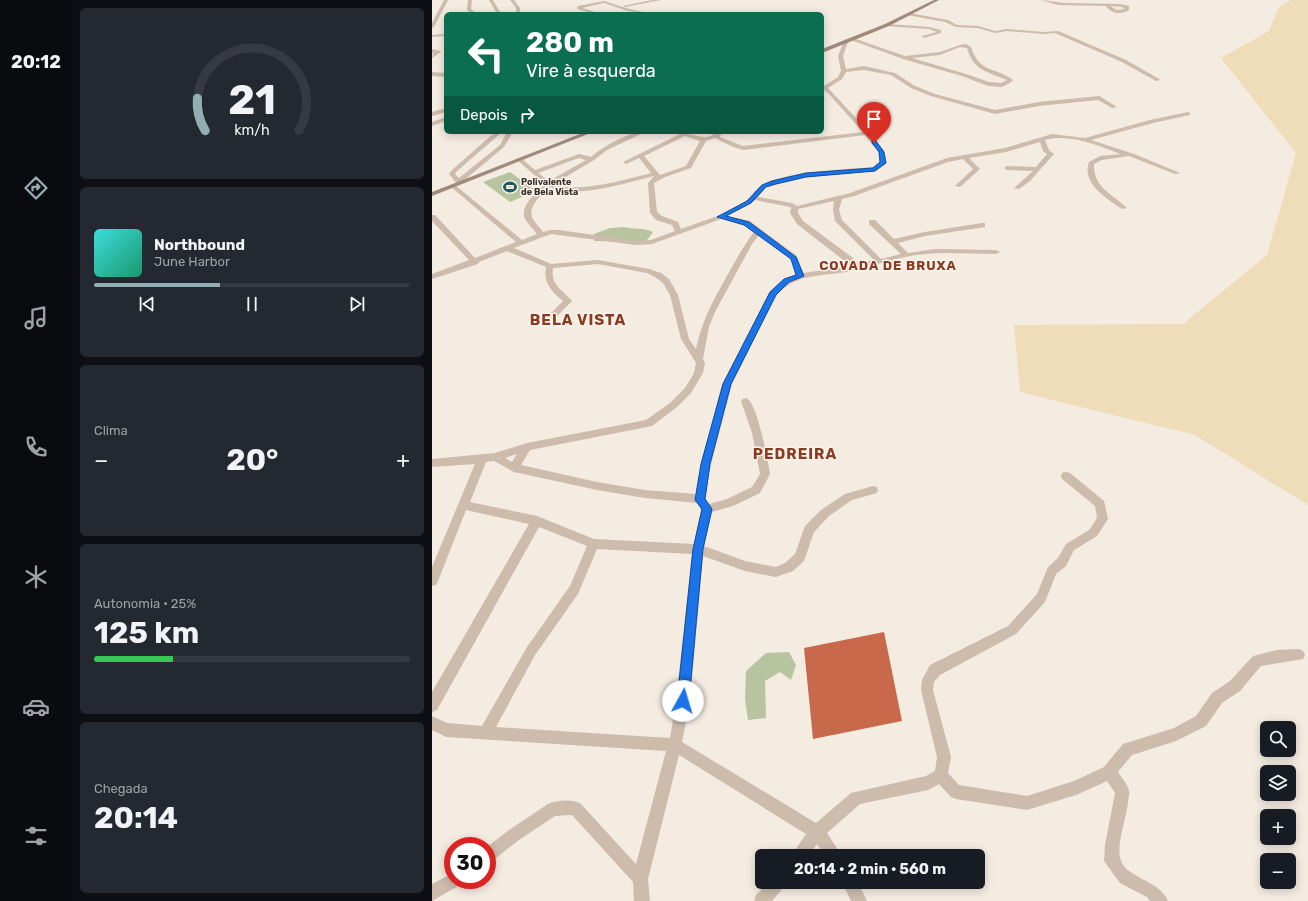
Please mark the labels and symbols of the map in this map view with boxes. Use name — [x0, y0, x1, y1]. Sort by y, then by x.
pin — [857, 102, 891, 143]
place label: Polivalente de Bela Vista — [521, 177, 578, 197]
sports icon: Polivalente de Bela Vista — [502, 179, 518, 195]
district label: COVADA DE BRUXA — [819, 258, 957, 273]
district label: BELA VISTA — [530, 311, 626, 329]
district label: PEDREIRA — [753, 445, 837, 463]
position arrow — [662, 680, 704, 722]
speed limit sign: 30 — [444, 837, 496, 889]

